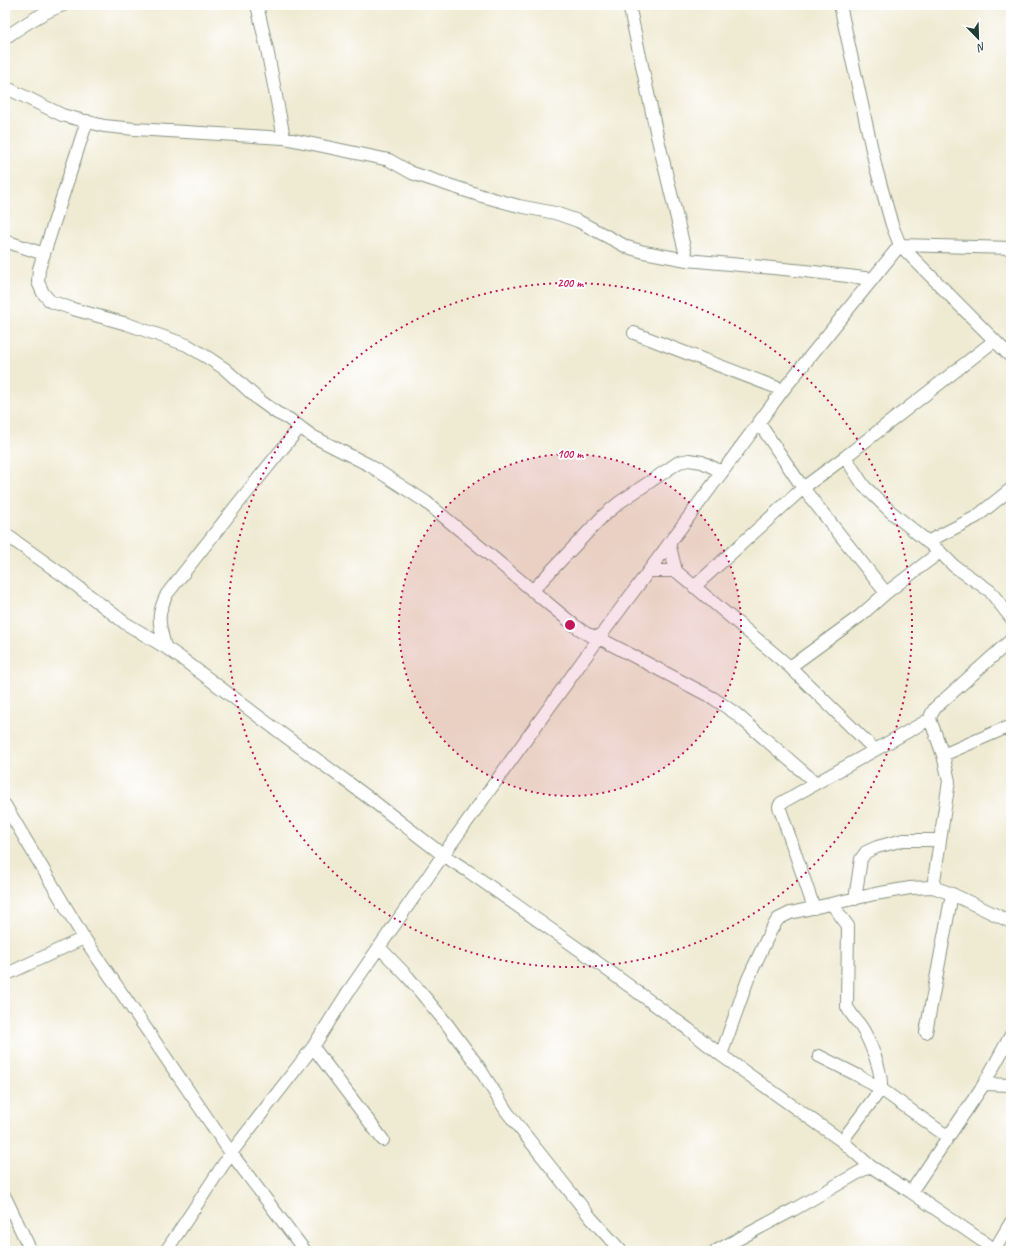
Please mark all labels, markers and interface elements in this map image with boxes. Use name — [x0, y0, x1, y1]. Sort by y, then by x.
north arrow — [958, 18, 998, 58]
text: N — [974, 39, 988, 56]
text: 200 m — [557, 275, 584, 291]
text: 100 m — [557, 446, 584, 462]
centre of rings — [563, 618, 577, 632]

